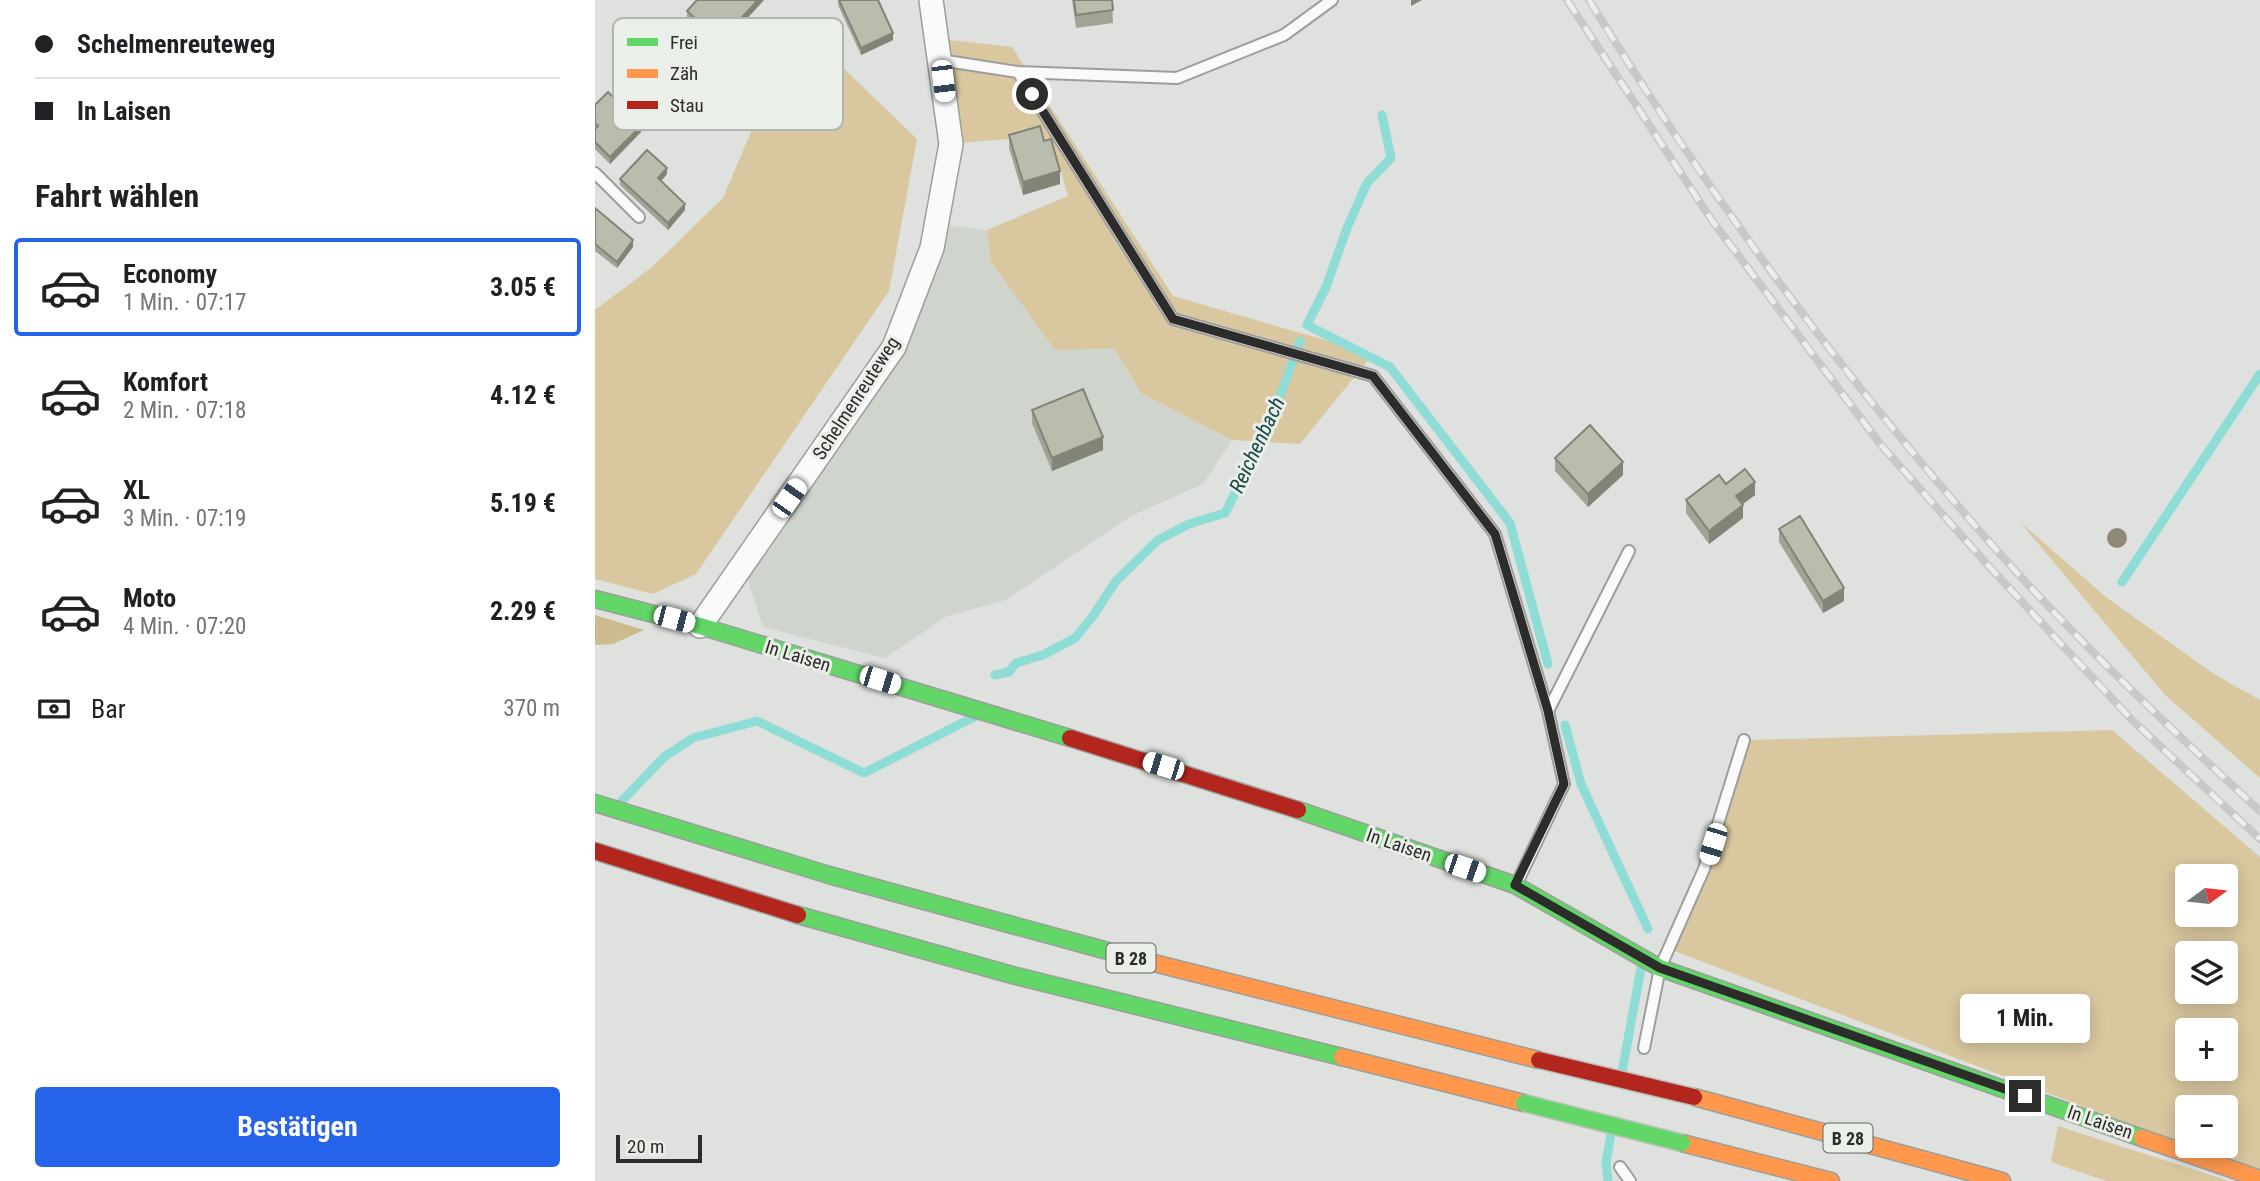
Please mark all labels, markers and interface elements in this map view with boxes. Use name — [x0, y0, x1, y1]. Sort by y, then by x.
legend — [613, 18, 843, 130]
text: Schelmenreuteweg — [77, 29, 275, 59]
text: Frei — [670, 31, 698, 54]
car — [931, 59, 956, 103]
text: Zäh — [670, 62, 698, 85]
route start — [1016, 78, 1048, 110]
text: Stau — [670, 94, 704, 117]
text: In Laisen — [77, 96, 171, 126]
text: Fahrt wählen — [35, 177, 199, 215]
icon: car — [39, 256, 102, 319]
text: Economy — [123, 259, 217, 289]
text: 3.05 € — [490, 272, 556, 302]
text: 1 Min. · 07:17 — [123, 289, 246, 316]
street label: Schelmenreuteweg — [808, 332, 904, 464]
icon: car — [39, 364, 102, 427]
text: Komfort — [123, 367, 208, 397]
text: 4.12 € — [490, 380, 556, 410]
water label: Reichenbach — [1224, 393, 1290, 497]
text: 2 Min. · 07:18 — [123, 397, 246, 424]
icon: car — [39, 472, 102, 535]
text: XL — [123, 475, 150, 505]
car — [769, 475, 810, 521]
text: 5.19 € — [490, 488, 556, 518]
text: 3 Min. · 07:19 — [123, 505, 246, 532]
icon: car — [39, 580, 102, 643]
text: Moto — [123, 583, 176, 613]
text: 2.29 € — [490, 596, 556, 626]
car — [651, 603, 698, 635]
text: 4 Min. · 07:20 — [123, 613, 246, 640]
street label: In Laisen — [762, 635, 834, 677]
car — [857, 664, 904, 696]
icon: cash — [35, 690, 73, 728]
text: Bar — [91, 694, 126, 724]
text: 370 m — [503, 695, 560, 722]
car — [1140, 750, 1187, 782]
car — [1697, 821, 1730, 867]
street label: In Laisen — [1363, 823, 1435, 867]
car — [1442, 851, 1489, 885]
north arrow — [2175, 864, 2238, 928]
map controls — [2175, 864, 2238, 1158]
button: layers — [2175, 941, 2238, 1004]
road number: B 28 — [1107, 944, 1155, 973]
callout: 1 Min. — [1960, 995, 2090, 1044]
text: 1 Min. — [1996, 1005, 2054, 1032]
button: + — [2175, 1018, 2238, 1081]
route end — [2009, 1080, 2041, 1112]
button: Bestätigen — [35, 1087, 560, 1167]
button: − — [2175, 1095, 2238, 1158]
street label: In Laisen — [2064, 1100, 2136, 1144]
road number: B 28 — [1823, 1124, 1873, 1153]
scale bar — [616, 1132, 702, 1164]
text: 20 m — [627, 1135, 664, 1158]

